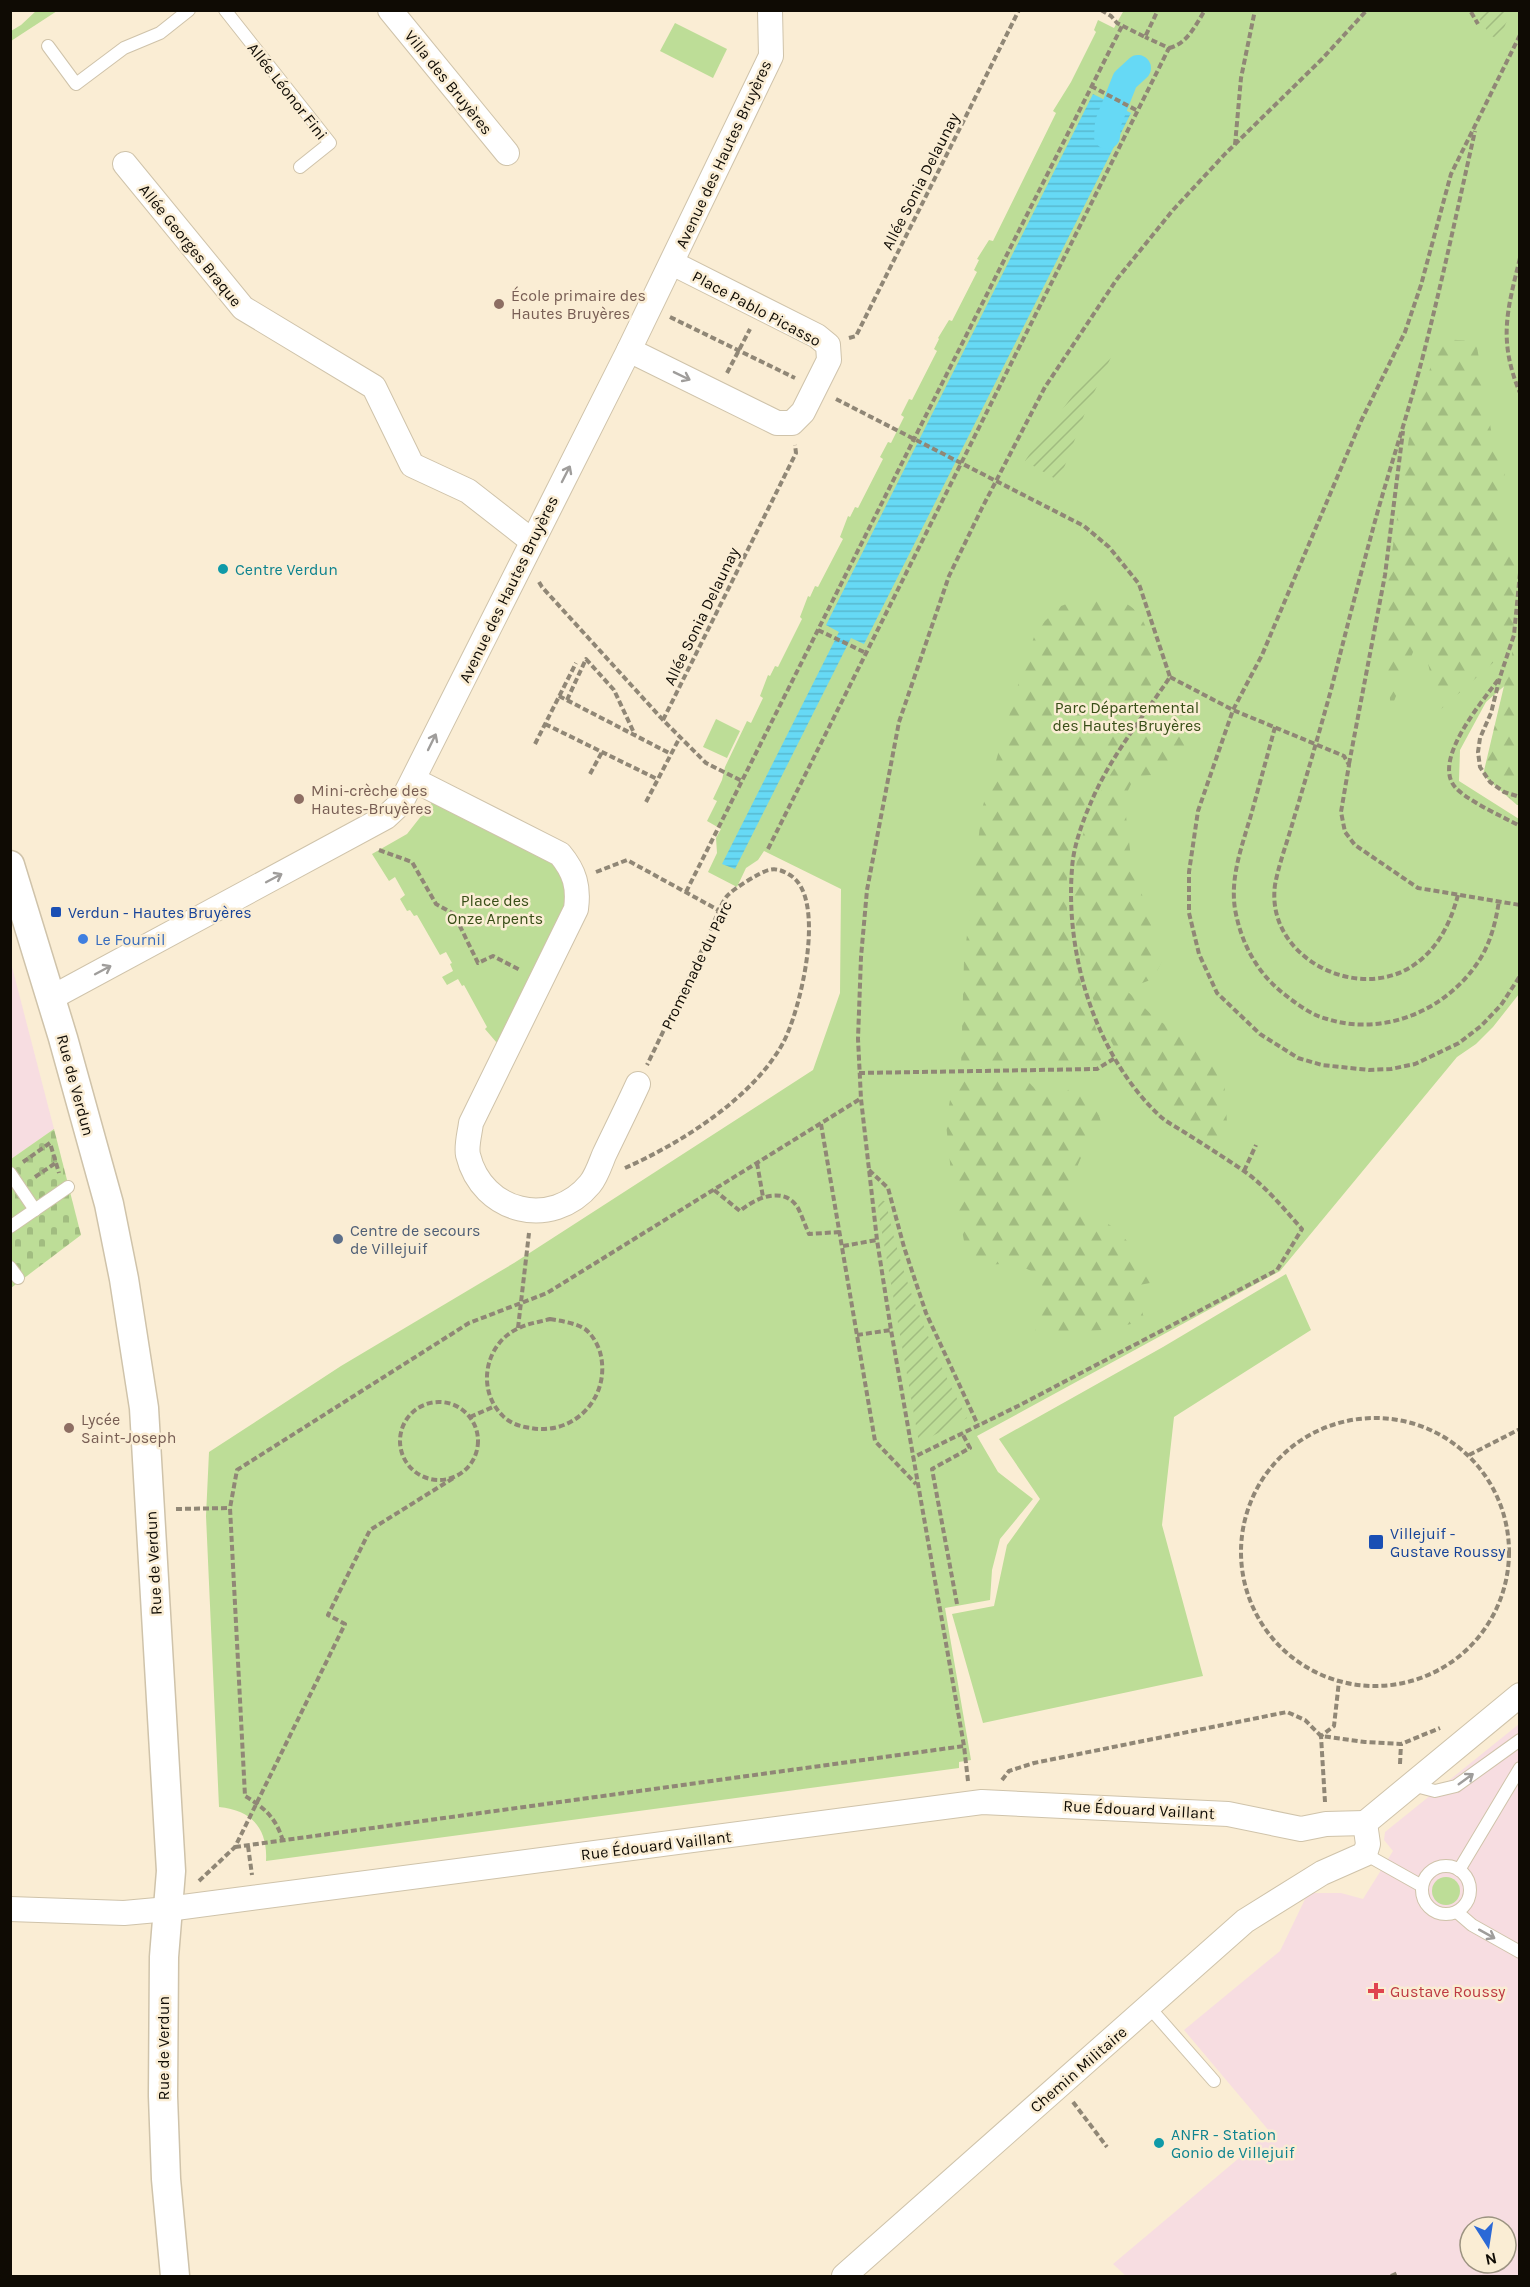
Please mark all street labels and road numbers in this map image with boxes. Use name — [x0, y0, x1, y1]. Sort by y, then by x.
street label: Villa des Bruyères — [401, 26, 497, 138]
street label: Allée Léonor Fini — [244, 39, 332, 144]
street label: Avenue des Hautes Bruyères — [671, 57, 775, 251]
street label: Allée Sonia Delaunay — [878, 109, 964, 253]
street label: Allée Georges Braque — [135, 180, 246, 311]
street label: Place Pablo Picasso — [689, 267, 824, 350]
street label: Avenue des Hautes Bruyères — [455, 493, 562, 686]
street label: Allée Sonia Delaunay — [660, 543, 743, 688]
street label: Promenade du Parc — [657, 898, 736, 1033]
street label: Rue de Verdun — [53, 1032, 98, 1138]
street label: Rue de Verdun — [141, 1510, 166, 1616]
street label: Rue Édouard Vaillant — [1063, 1796, 1215, 1823]
street label: Rue Édouard Vaillant — [580, 1827, 733, 1864]
street label: Rue de Verdun — [154, 1996, 173, 2100]
street label: Chemin Militaire — [1026, 2022, 1131, 2117]

